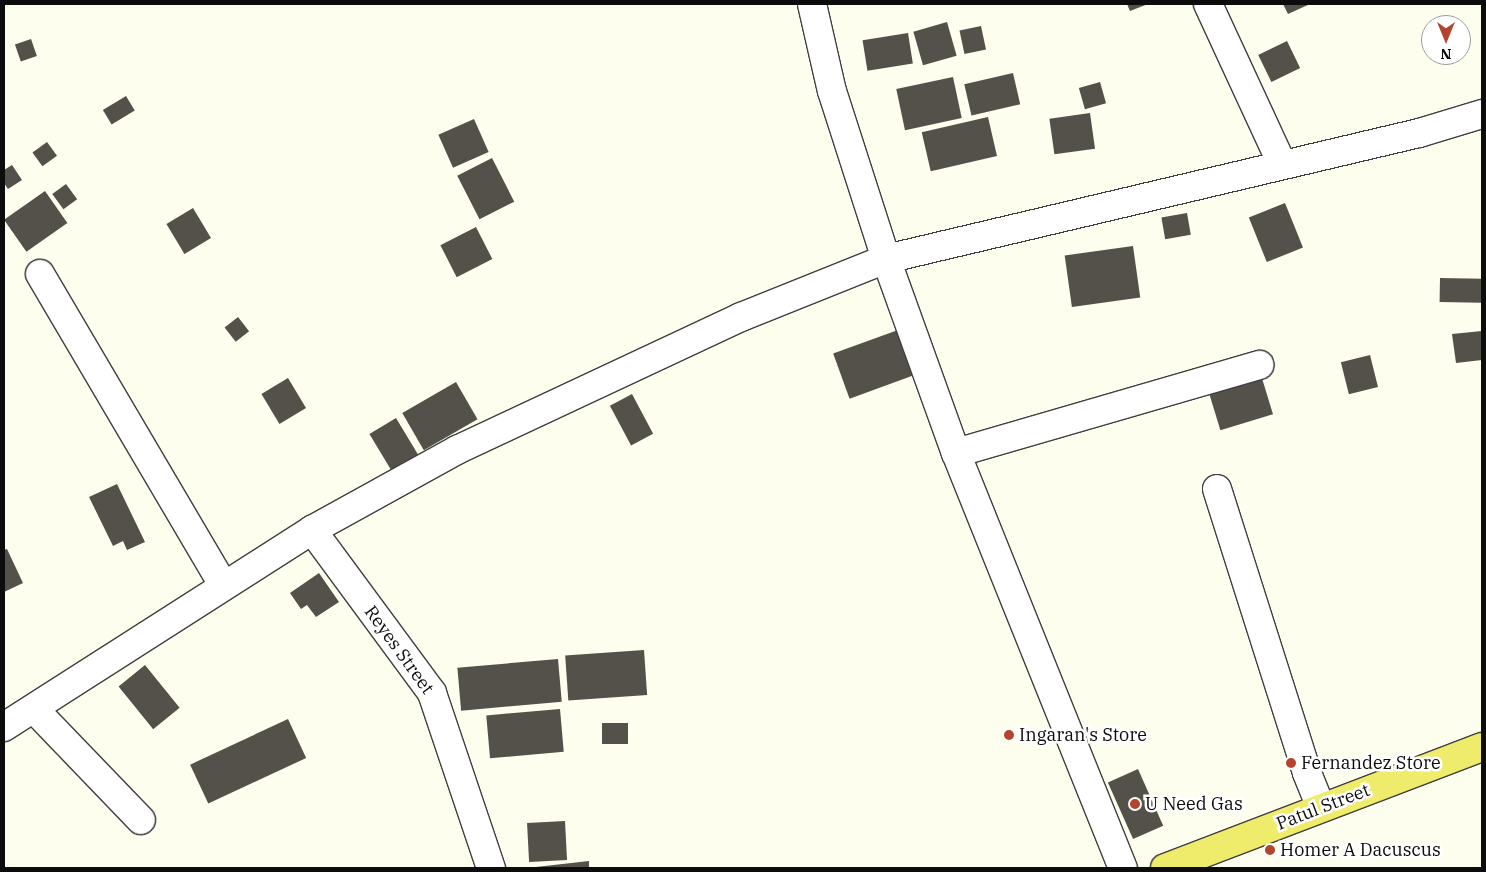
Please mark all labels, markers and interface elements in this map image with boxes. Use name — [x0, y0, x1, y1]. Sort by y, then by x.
north arrow — [1421, 15, 1471, 65]
text: N — [1440, 45, 1452, 63]
street label: Reyes Street — [360, 602, 438, 698]
place label: Ingaran's Store — [1019, 724, 1147, 746]
marker: Ingaran's Store — [1003, 729, 1015, 741]
place label: Fernandez Store — [1301, 752, 1441, 774]
marker: Fernandez Store — [1285, 757, 1297, 769]
street label: Patul Street — [1273, 779, 1373, 835]
place label: U Need Gas — [1145, 793, 1243, 815]
marker: U Need Gas — [1129, 798, 1141, 810]
place label: Homer A Dacuscus — [1280, 839, 1441, 861]
marker: Homer A Dacuscus — [1264, 844, 1276, 856]

